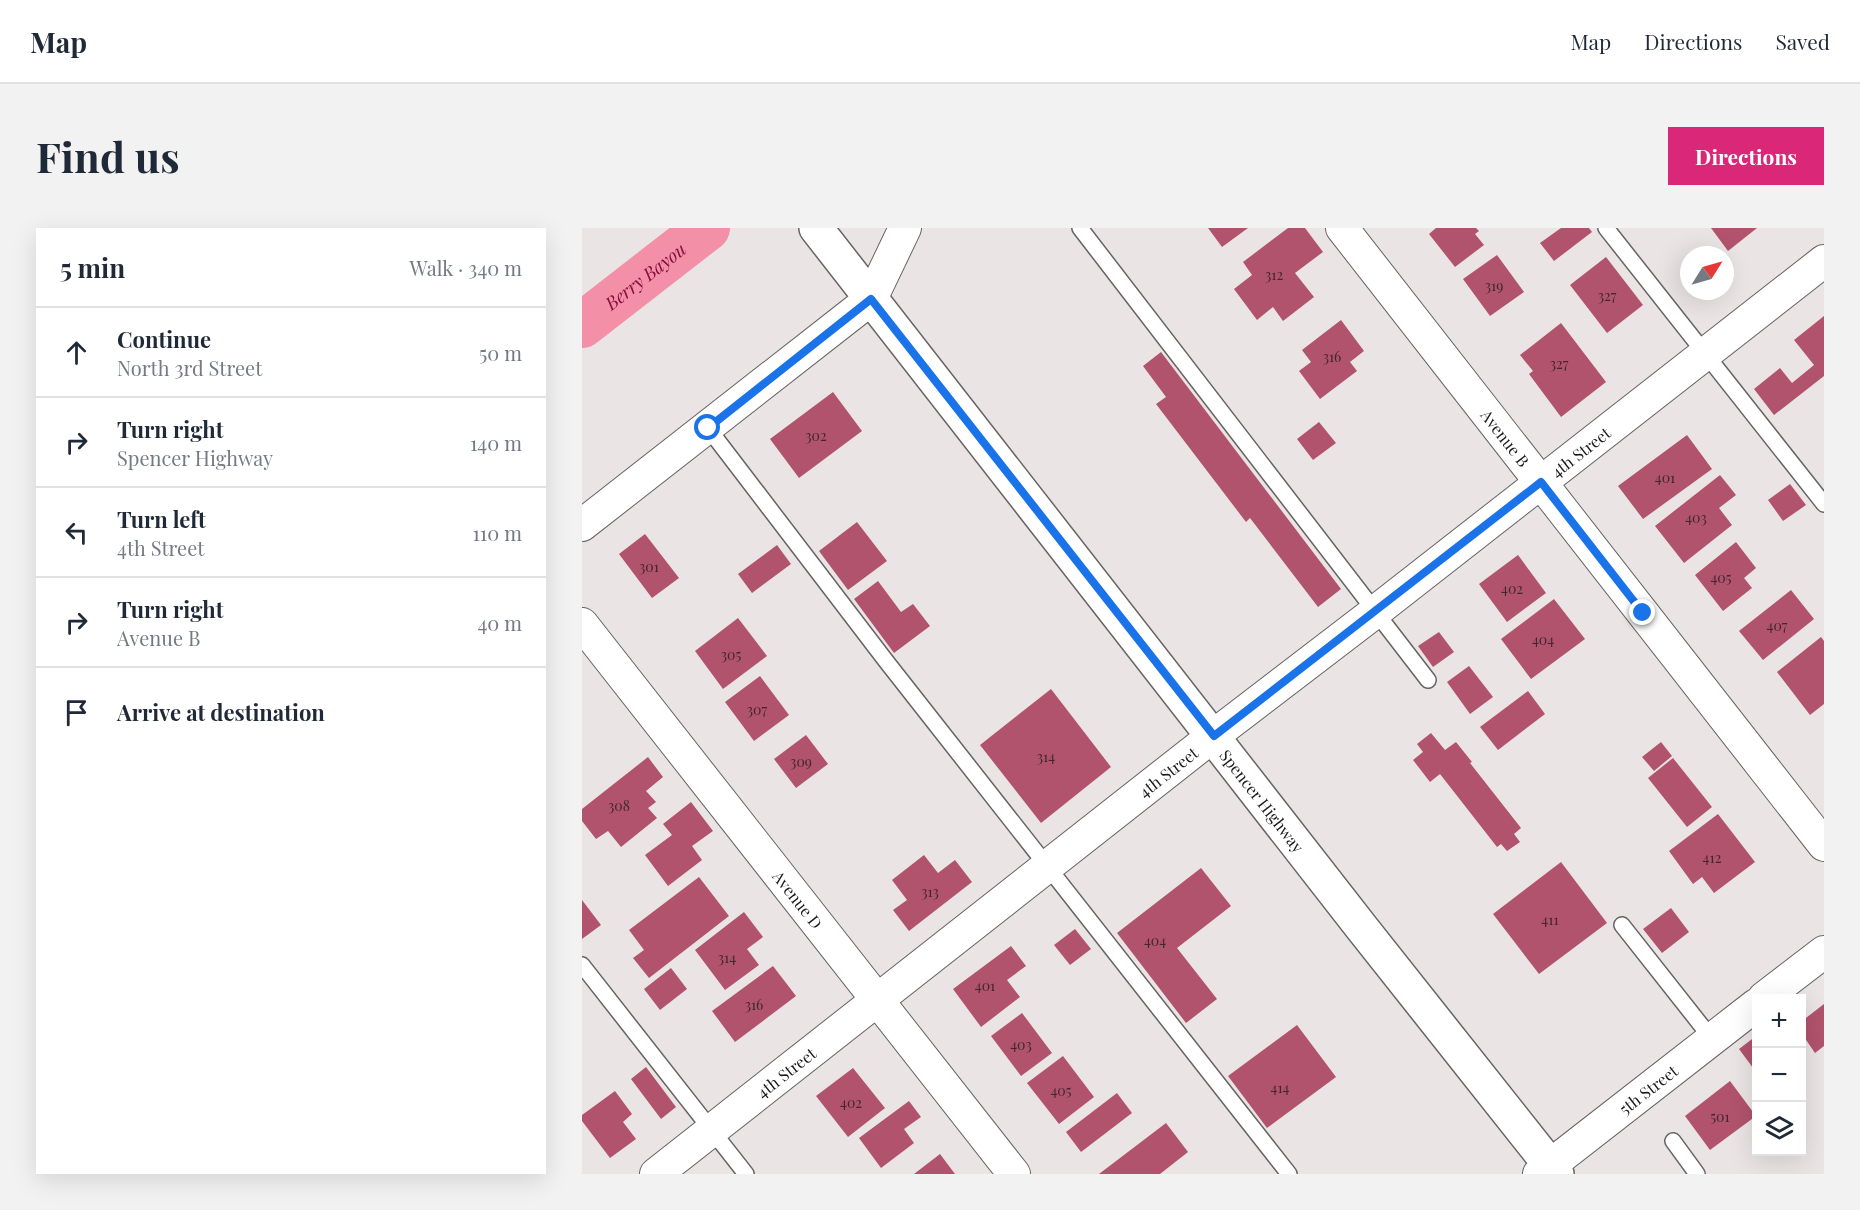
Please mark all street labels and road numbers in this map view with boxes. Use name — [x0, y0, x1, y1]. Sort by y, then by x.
street label: Avenue B — [1476, 404, 1535, 470]
street label: 4th Street — [1546, 422, 1614, 481]
street label: 4th Street — [1134, 742, 1202, 801]
street label: Spencer Highway — [1216, 745, 1309, 856]
street label: Avenue D — [768, 865, 828, 933]
street label: 4th Street — [752, 1042, 820, 1102]
street label: 5th Street — [1614, 1060, 1682, 1119]

